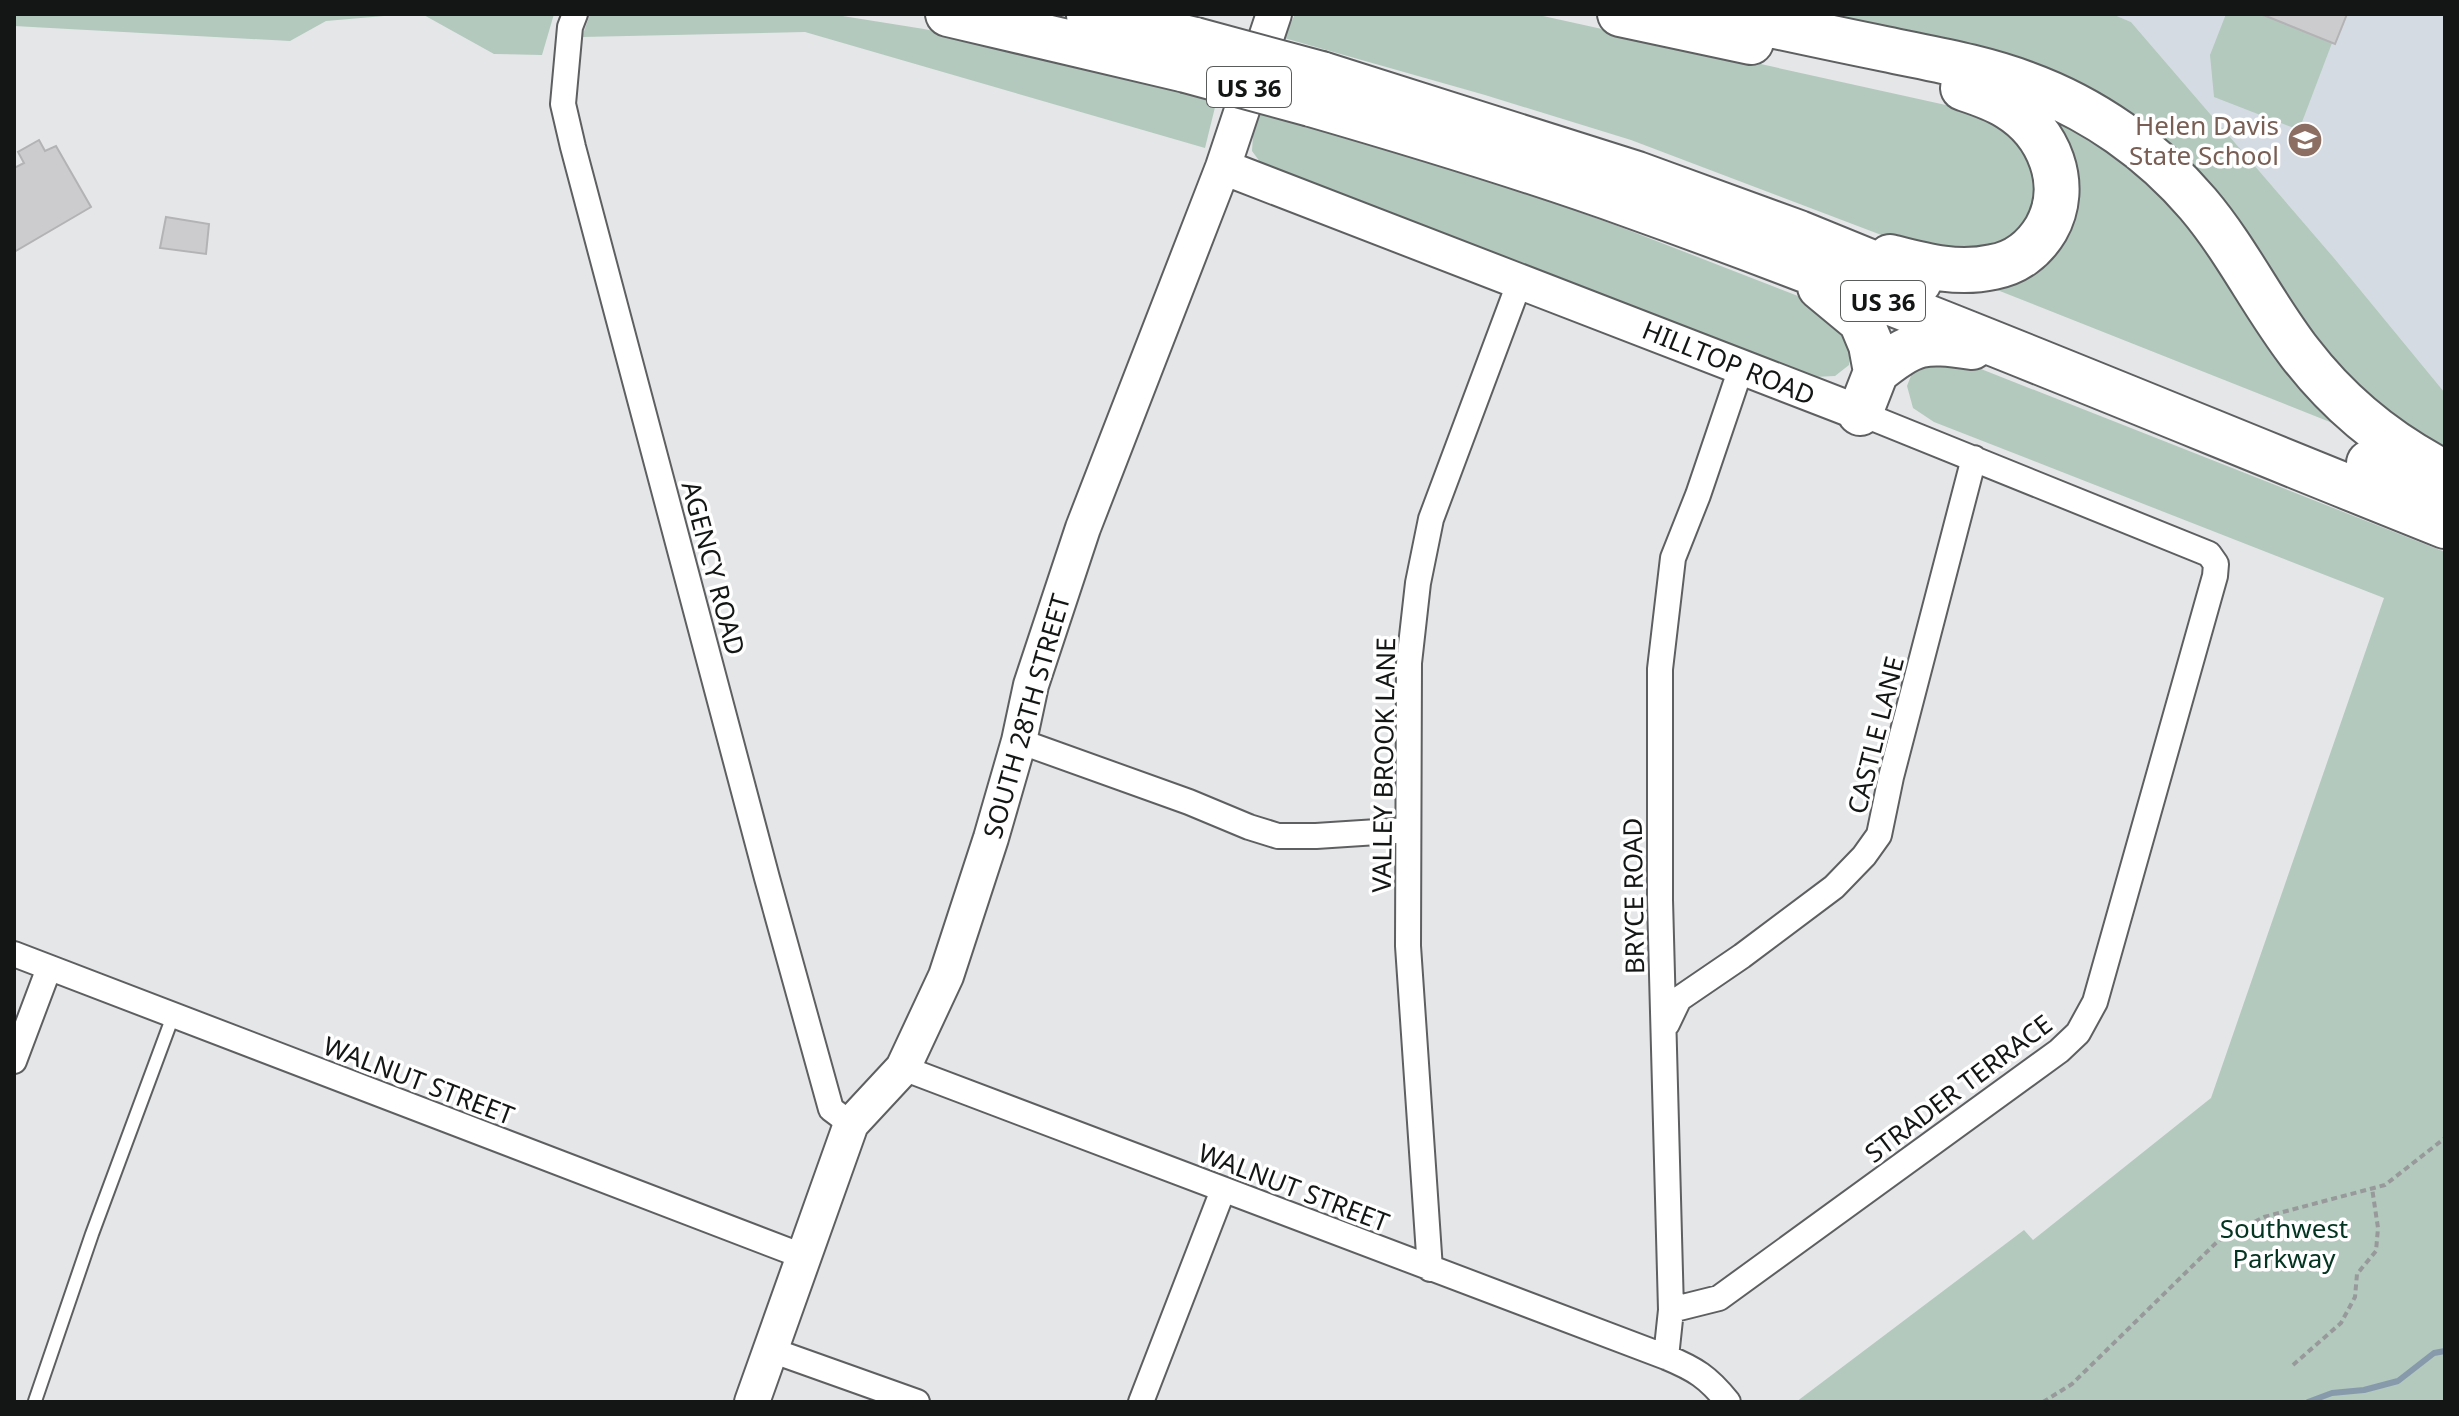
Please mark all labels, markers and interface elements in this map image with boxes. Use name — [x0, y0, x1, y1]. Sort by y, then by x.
road number: US 36 — [1207, 67, 1291, 107]
place label: Helen Davis State School — [2129, 107, 2279, 173]
school or university icon: Helen Davis State School — [2286, 121, 2324, 159]
road number: US 36 — [1841, 281, 1925, 321]
street label: HILLTOP ROAD — [1637, 311, 1821, 413]
street label: AGENCY ROAD — [673, 477, 755, 659]
street label: SOUTH 28TH STREET — [974, 589, 1078, 842]
street label: VALLEY BROOK LANE — [1363, 637, 1403, 893]
street label: CASTLE LANE — [1838, 652, 1912, 818]
street label: BRYCE ROAD — [1614, 817, 1652, 975]
street label: STRADER TERRACE — [1857, 1006, 2059, 1170]
street label: WALNUT STREET — [318, 1027, 520, 1133]
street label: WALNUT STREET — [1193, 1134, 1395, 1240]
park label: Southwest Parkway — [2220, 1210, 2348, 1276]

